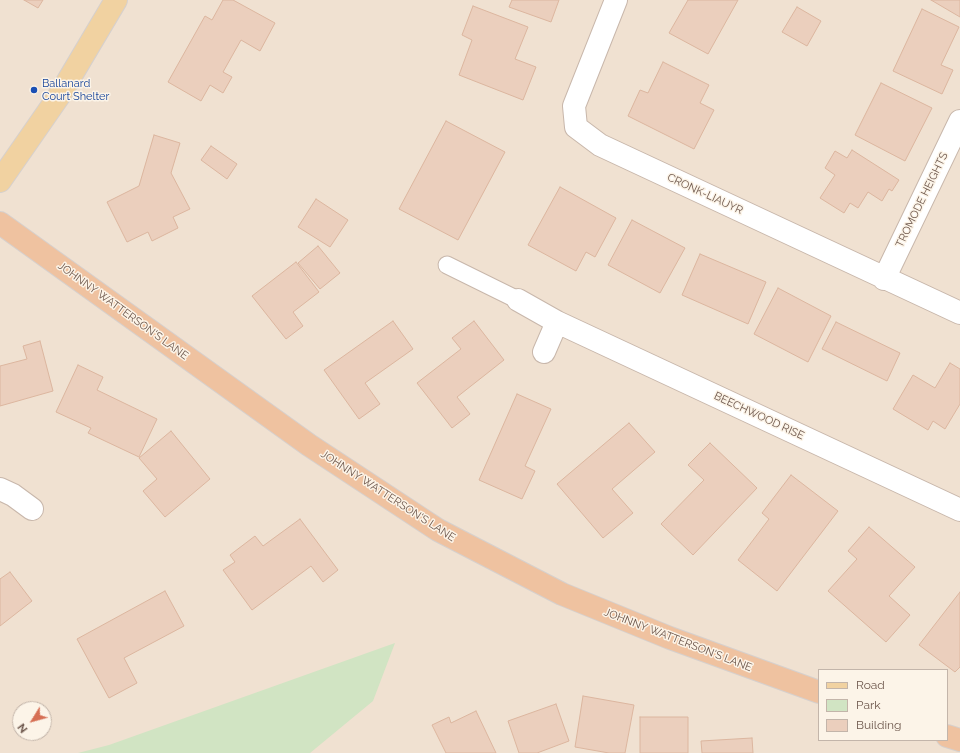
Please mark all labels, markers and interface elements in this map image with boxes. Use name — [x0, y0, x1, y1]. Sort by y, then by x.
place label: Ballanard Court Shelter — [42, 77, 109, 103]
marker: Ballanard Court Shelter — [29, 85, 39, 95]
street label: TROMODE HEIGHTS — [893, 150, 951, 250]
street label: CRONK-LIAUYR — [665, 171, 745, 217]
street label: JOHNNY WATTERSON'S LANE — [55, 259, 191, 363]
street label: BEECHWOOD RISE — [712, 389, 806, 443]
street label: JOHNNY WATTERSON'S LANE — [318, 448, 458, 544]
street label: JOHNNY WATTERSON'S LANE — [602, 606, 754, 674]
legend — [818, 669, 948, 741]
text: Road — [856, 678, 885, 692]
text: Park — [856, 698, 881, 712]
north arrow — [12, 701, 52, 741]
text: Building — [856, 718, 902, 732]
text: N — [15, 721, 31, 735]

